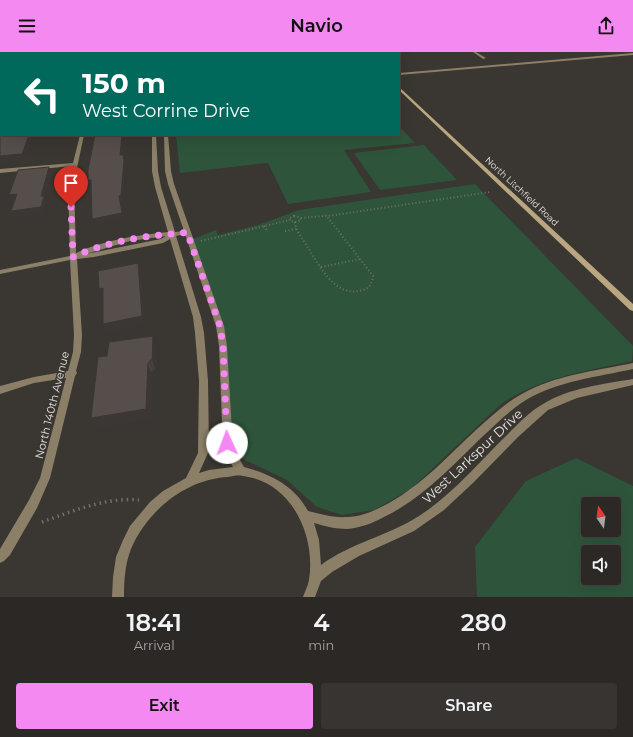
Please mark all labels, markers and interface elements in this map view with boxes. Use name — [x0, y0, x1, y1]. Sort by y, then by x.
icon: menu — [16, 15, 38, 37]
text: Navio — [290, 15, 343, 37]
icon: share — [595, 15, 617, 37]
text: 150 m — [82, 66, 166, 100]
icon: left — [16, 68, 68, 120]
text: West Corrine Drive — [82, 100, 250, 122]
street label: North Litchfield Road — [483, 154, 561, 228]
pin — [54, 166, 88, 207]
icon: arrive — [60, 172, 82, 194]
street label: North 140th Avenue — [32, 350, 72, 460]
street label: West Larkspur Drive — [419, 405, 526, 507]
position arrow — [206, 422, 248, 464]
north arrow — [581, 497, 621, 537]
map controls — [581, 497, 621, 585]
button: sound — [581, 545, 621, 585]
text: 18:41 — [126, 608, 182, 637]
text: 4 — [313, 608, 330, 637]
text: 280 — [461, 608, 507, 637]
text: Arrival — [134, 637, 175, 653]
text: min — [308, 637, 334, 653]
text: m — [477, 637, 491, 653]
button: Exit — [16, 683, 313, 729]
button: Share — [321, 683, 617, 729]

